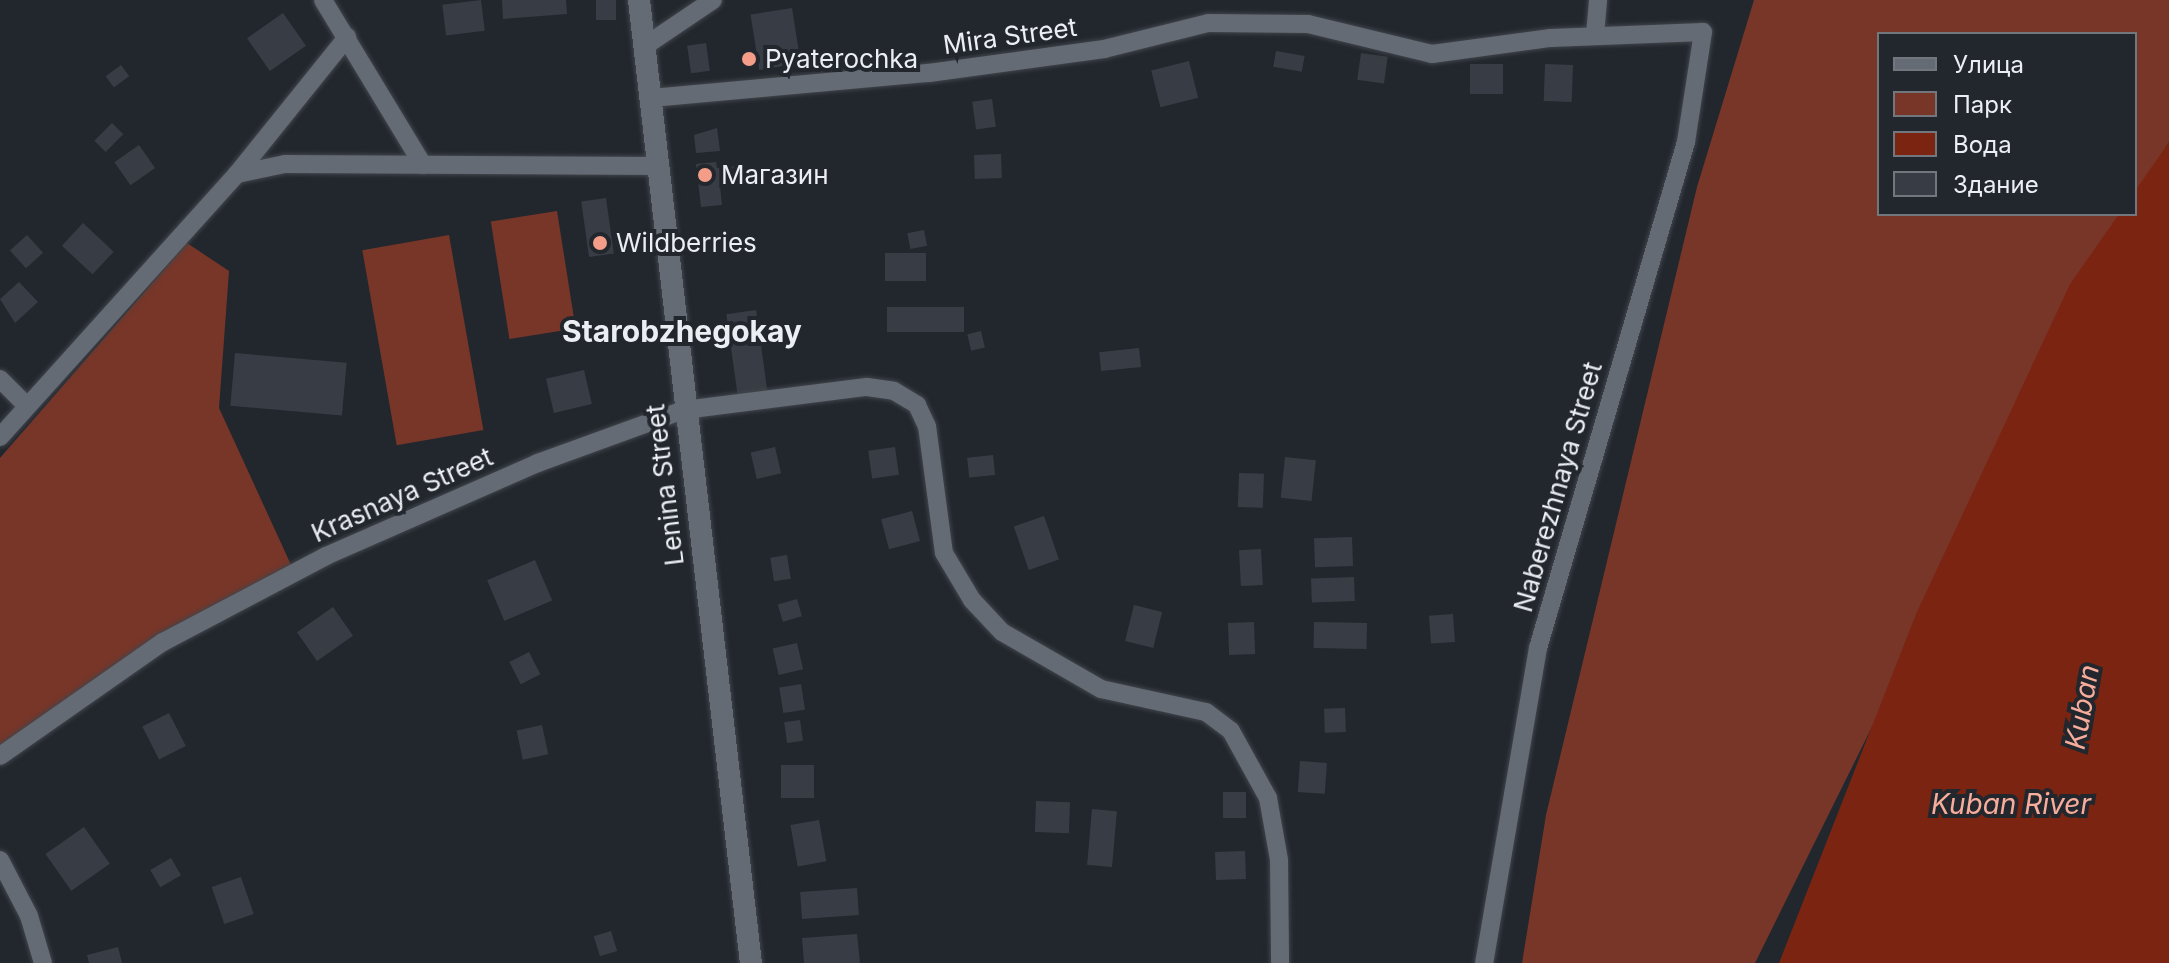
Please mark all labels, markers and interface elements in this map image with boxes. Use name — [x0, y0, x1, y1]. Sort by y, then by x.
street label: Mira Street — [941, 11, 1079, 61]
legend — [1877, 32, 2137, 216]
place label: Pyaterochka — [765, 43, 918, 75]
marker: Pyaterochka — [740, 50, 758, 68]
text: Улица — [1953, 50, 2024, 79]
text: Парк — [1953, 90, 2012, 119]
text: Вода — [1953, 130, 2012, 159]
place label: Магазин — [721, 159, 829, 191]
marker: Магазин — [696, 166, 714, 184]
text: Здание — [1953, 170, 2039, 199]
place label: Wildberries — [616, 227, 757, 259]
marker: Wildberries — [591, 234, 609, 252]
district label: Starobzhegokay — [562, 313, 802, 349]
street label: Naberezhnaya Street — [1507, 358, 1609, 616]
street label: Lenina Street — [640, 403, 690, 567]
street label: Krasnaya Street — [307, 441, 497, 549]
water label: Kuban — [2058, 662, 2106, 752]
water label: Kuban River — [1931, 787, 2091, 821]

